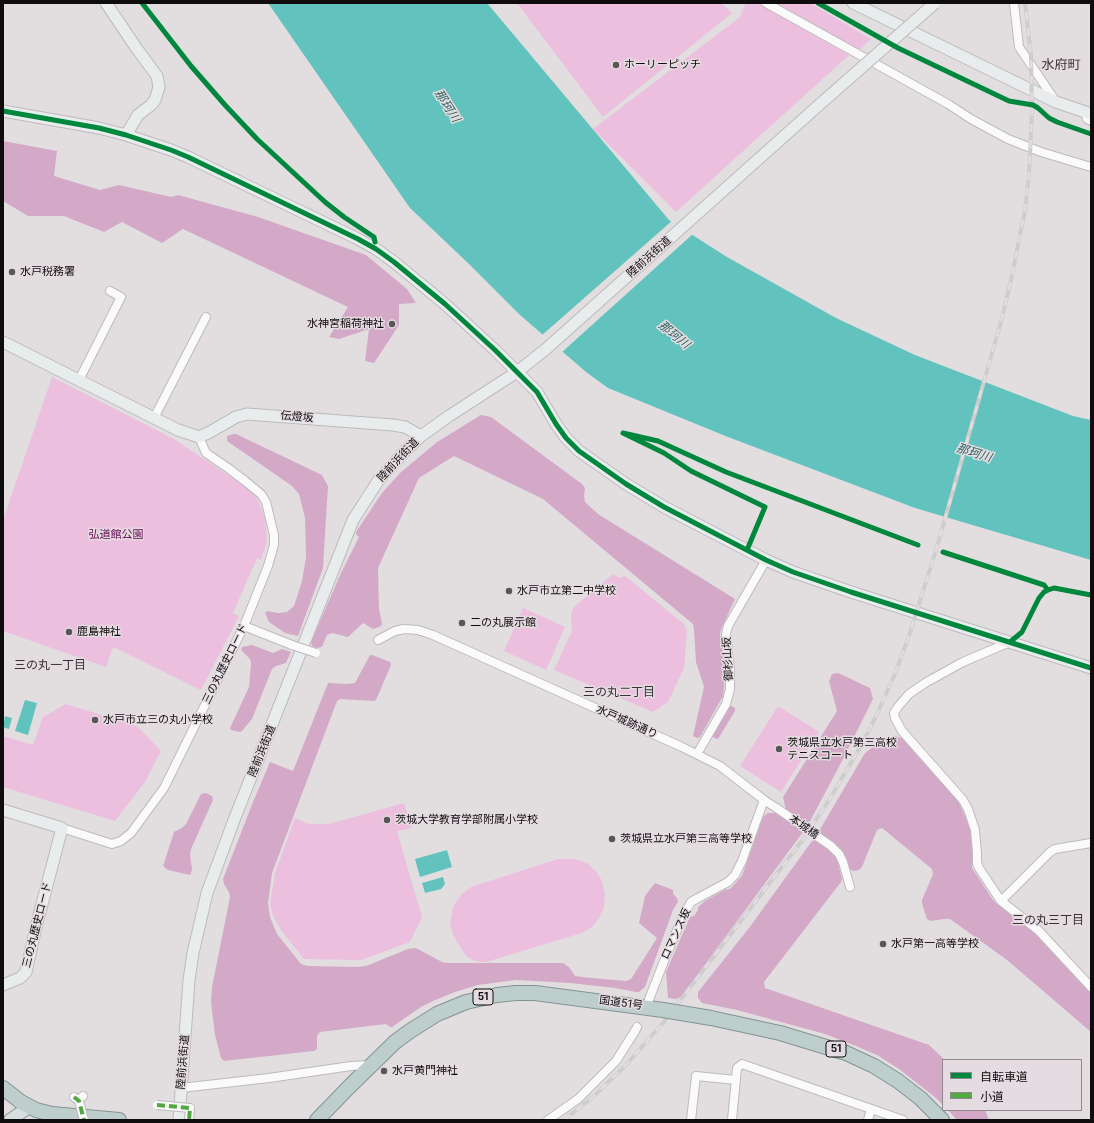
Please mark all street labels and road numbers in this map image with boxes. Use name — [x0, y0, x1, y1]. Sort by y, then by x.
street label: 陸前浜街道 — [624, 234, 674, 280]
street label: 伝燈坂 — [280, 409, 314, 425]
street label: 陸前浜街道 — [374, 435, 422, 485]
street label: 三の丸歴史ロード — [200, 622, 250, 706]
street label: 御杉山坂 — [720, 637, 736, 681]
street label: 水戸城跡通り — [594, 703, 660, 741]
street label: 陸前浜街道 — [246, 723, 278, 779]
street label: 本城橋 — [787, 812, 821, 842]
street label: 三の丸歴史ロード — [20, 881, 54, 969]
street label: ロマンス坂 — [658, 906, 694, 962]
road number: 51 — [473, 989, 493, 1005]
street label: 国道51号 — [598, 993, 644, 1013]
street label: 陸前浜街道 — [174, 1034, 192, 1090]
road number: 51 — [826, 1041, 846, 1057]

